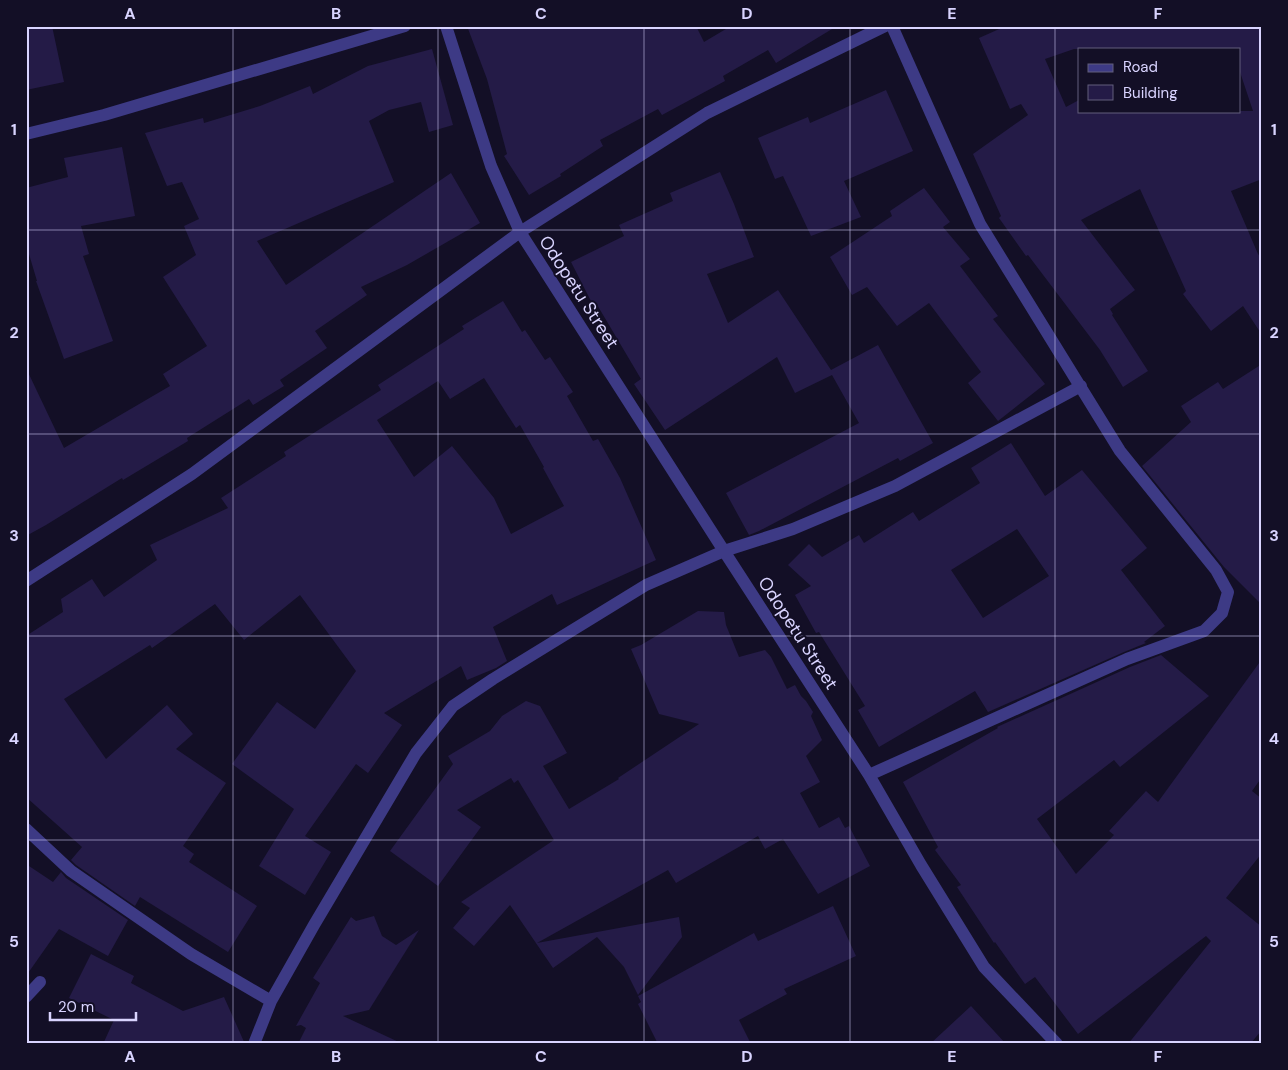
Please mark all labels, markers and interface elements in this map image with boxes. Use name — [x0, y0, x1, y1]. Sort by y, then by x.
text: A — [124, 3, 136, 24]
text: B — [331, 3, 341, 24]
text: C — [535, 3, 547, 24]
text: D — [741, 3, 753, 24]
text: E — [947, 3, 957, 24]
text: F — [1154, 3, 1163, 24]
legend — [1078, 48, 1240, 112]
text: Road — [1123, 57, 1158, 77]
text: Building — [1123, 83, 1178, 103]
text: 1 — [11, 119, 17, 140]
text: 1 — [1271, 119, 1277, 140]
street label: Odopetu Street — [533, 231, 625, 353]
text: 2 — [9, 322, 19, 343]
text: 2 — [1269, 322, 1279, 343]
text: 3 — [9, 525, 19, 546]
text: 3 — [1269, 525, 1279, 546]
street label: Odopetu Street — [752, 572, 844, 694]
text: 4 — [9, 728, 19, 749]
text: 4 — [1269, 728, 1279, 749]
text: 5 — [9, 931, 19, 952]
text: 5 — [1269, 931, 1279, 952]
scale bar — [50, 990, 136, 1022]
text: 20 m — [58, 997, 94, 1017]
text: A — [124, 1046, 136, 1067]
text: B — [331, 1046, 341, 1067]
text: C — [535, 1046, 547, 1067]
text: D — [741, 1046, 753, 1067]
text: E — [947, 1046, 957, 1067]
text: F — [1154, 1046, 1163, 1067]

